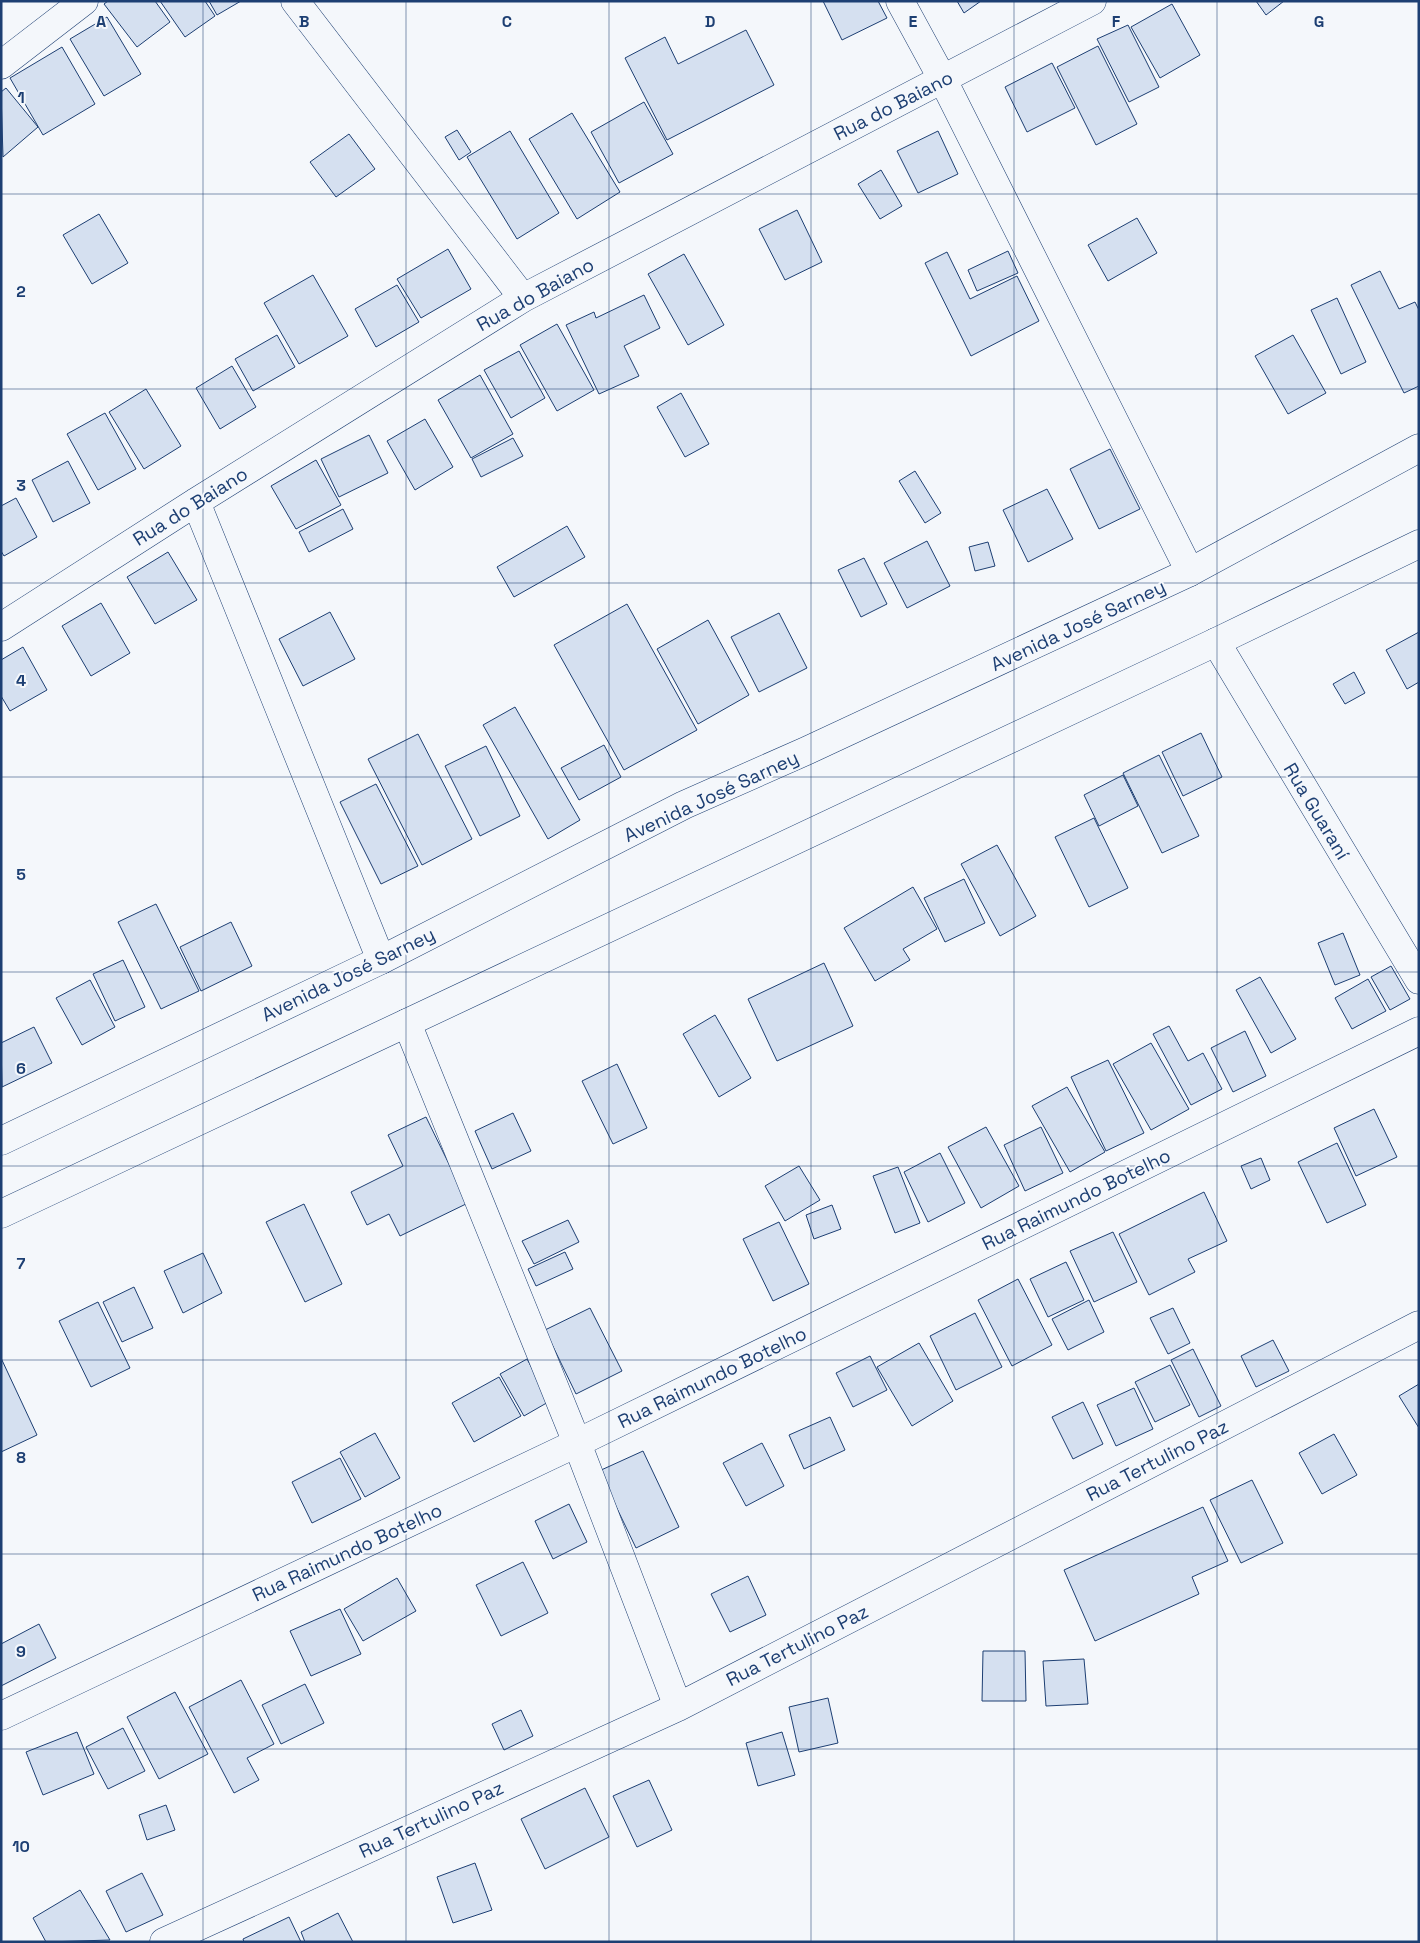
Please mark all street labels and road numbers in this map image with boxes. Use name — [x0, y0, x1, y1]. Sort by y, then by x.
street label: Rua do Baiano — [829, 65, 957, 146]
street label: Rua do Baiano — [472, 252, 598, 337]
street label: Rua do Baiano — [128, 461, 252, 552]
street label: Avenida José Sarney — [987, 574, 1170, 677]
street label: Avenida José Sarney — [620, 745, 803, 848]
street label: Rua Guaraní — [1278, 758, 1355, 865]
street label: Avenida José Sarney — [257, 922, 439, 1027]
street label: Rua Raimundo Botelho — [978, 1143, 1175, 1256]
street label: Rua Raimundo Botelho — [614, 1321, 811, 1434]
street label: Rua Tertulino Paz — [1082, 1414, 1233, 1507]
street label: Rua Raimundo Botelho — [248, 1497, 446, 1608]
street label: Rua Tertulino Paz — [722, 1599, 873, 1692]
street label: Rua Tertulino Paz — [355, 1775, 507, 1864]

